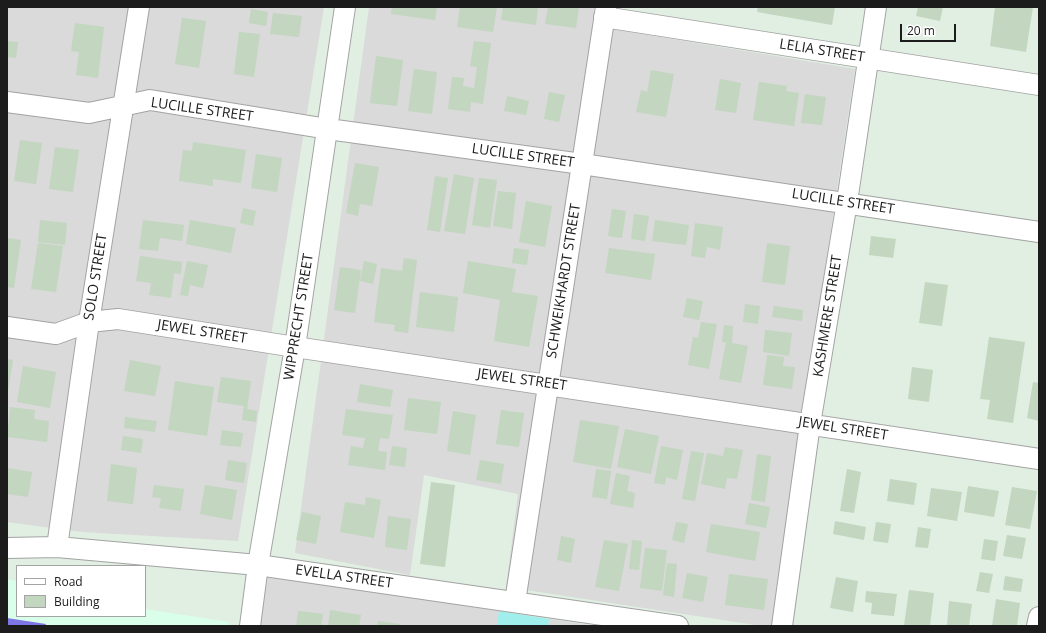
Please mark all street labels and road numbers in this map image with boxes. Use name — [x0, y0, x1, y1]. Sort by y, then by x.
street label: LELIA STREET — [778, 36, 866, 66]
street label: LUCILLE STREET — [150, 94, 254, 126]
street label: LUCILLE STREET — [471, 140, 575, 172]
street label: LUCILLE STREET — [791, 186, 895, 218]
street label: SCHWEIKHARDT STREET — [543, 202, 585, 360]
street label: SOLO STREET — [81, 232, 111, 322]
street label: WIPPRECHT STREET — [281, 253, 317, 381]
street label: KASHMERE STREET — [810, 254, 846, 378]
street label: JEWEL STREET — [156, 317, 248, 347]
street label: JEWEL STREET — [476, 365, 568, 395]
street label: JEWEL STREET — [797, 414, 889, 444]
street label: EVELLA STREET — [294, 562, 394, 592]

